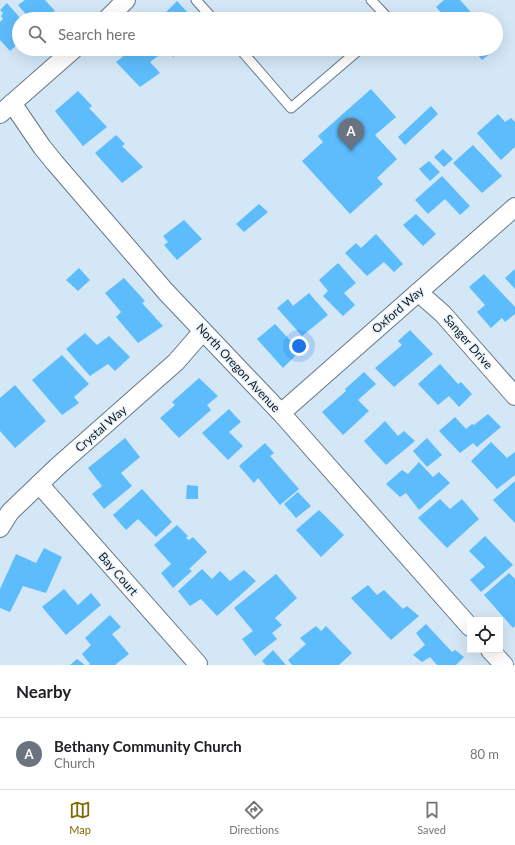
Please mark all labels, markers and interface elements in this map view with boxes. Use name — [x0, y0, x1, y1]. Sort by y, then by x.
search box — [12, 12, 503, 56]
icon: search — [26, 23, 48, 45]
text: Search here — [58, 25, 135, 43]
pin: A — [338, 118, 364, 151]
street label: Oxford Way — [369, 283, 427, 336]
street label: Sanger Drive — [441, 311, 496, 372]
street label: North Oregon Avenue — [193, 320, 283, 415]
your location — [289, 336, 309, 356]
street label: Crystal Way — [72, 402, 130, 455]
street label: Bay Court — [95, 549, 142, 599]
map controls — [467, 617, 503, 653]
button: locate — [467, 617, 503, 653]
text: Nearby — [16, 681, 71, 702]
text: Bethany Community Church — [54, 737, 242, 755]
text: A — [24, 746, 34, 762]
text: 80 m — [470, 746, 499, 762]
text: Church — [54, 755, 95, 771]
tab: Map — [69, 799, 91, 836]
tab: Directions — [229, 799, 279, 836]
tab: Saved — [417, 799, 446, 836]

